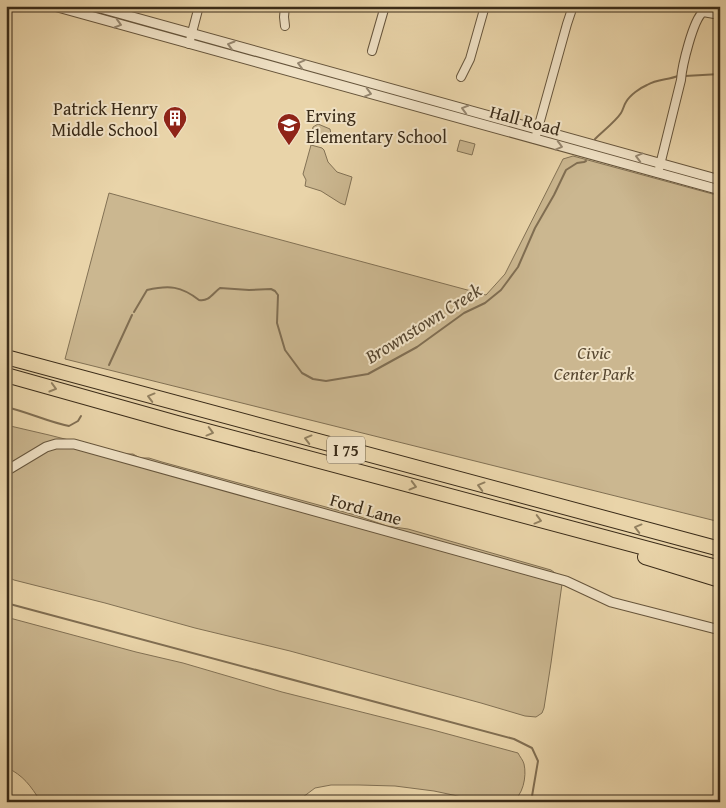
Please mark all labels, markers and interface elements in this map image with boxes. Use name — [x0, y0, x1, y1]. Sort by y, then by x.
one-way arrow — [113, 18, 122, 29]
one-way arrow — [227, 40, 235, 50]
one-way arrow — [296, 59, 305, 70]
one-way arrow — [364, 88, 372, 98]
place label: Patrick Henry Middle School — [51, 95, 158, 143]
street label: Hall Road — [487, 98, 564, 142]
place label: Erving Elementary School — [306, 102, 447, 150]
building icon: Patrick Henry Middle School — [162, 105, 188, 139]
one-way arrow — [462, 105, 470, 115]
school or university icon: Erving Elementary School — [276, 112, 302, 146]
one-way arrow — [554, 140, 563, 151]
one-way arrow — [635, 153, 644, 163]
water label: Brownstown Creek — [358, 276, 487, 371]
park label: Civic Center Park — [554, 339, 635, 387]
one-way arrow — [49, 383, 57, 393]
one-way arrow — [147, 393, 155, 403]
one-way arrow — [205, 426, 213, 436]
one-way arrow — [304, 435, 312, 445]
road number: I 75 — [327, 436, 365, 464]
one-way arrow — [408, 480, 416, 490]
one-way arrow — [477, 481, 486, 492]
street label: Ford Lane — [327, 486, 405, 532]
one-way arrow — [534, 514, 543, 525]
one-way arrow — [635, 523, 643, 533]

